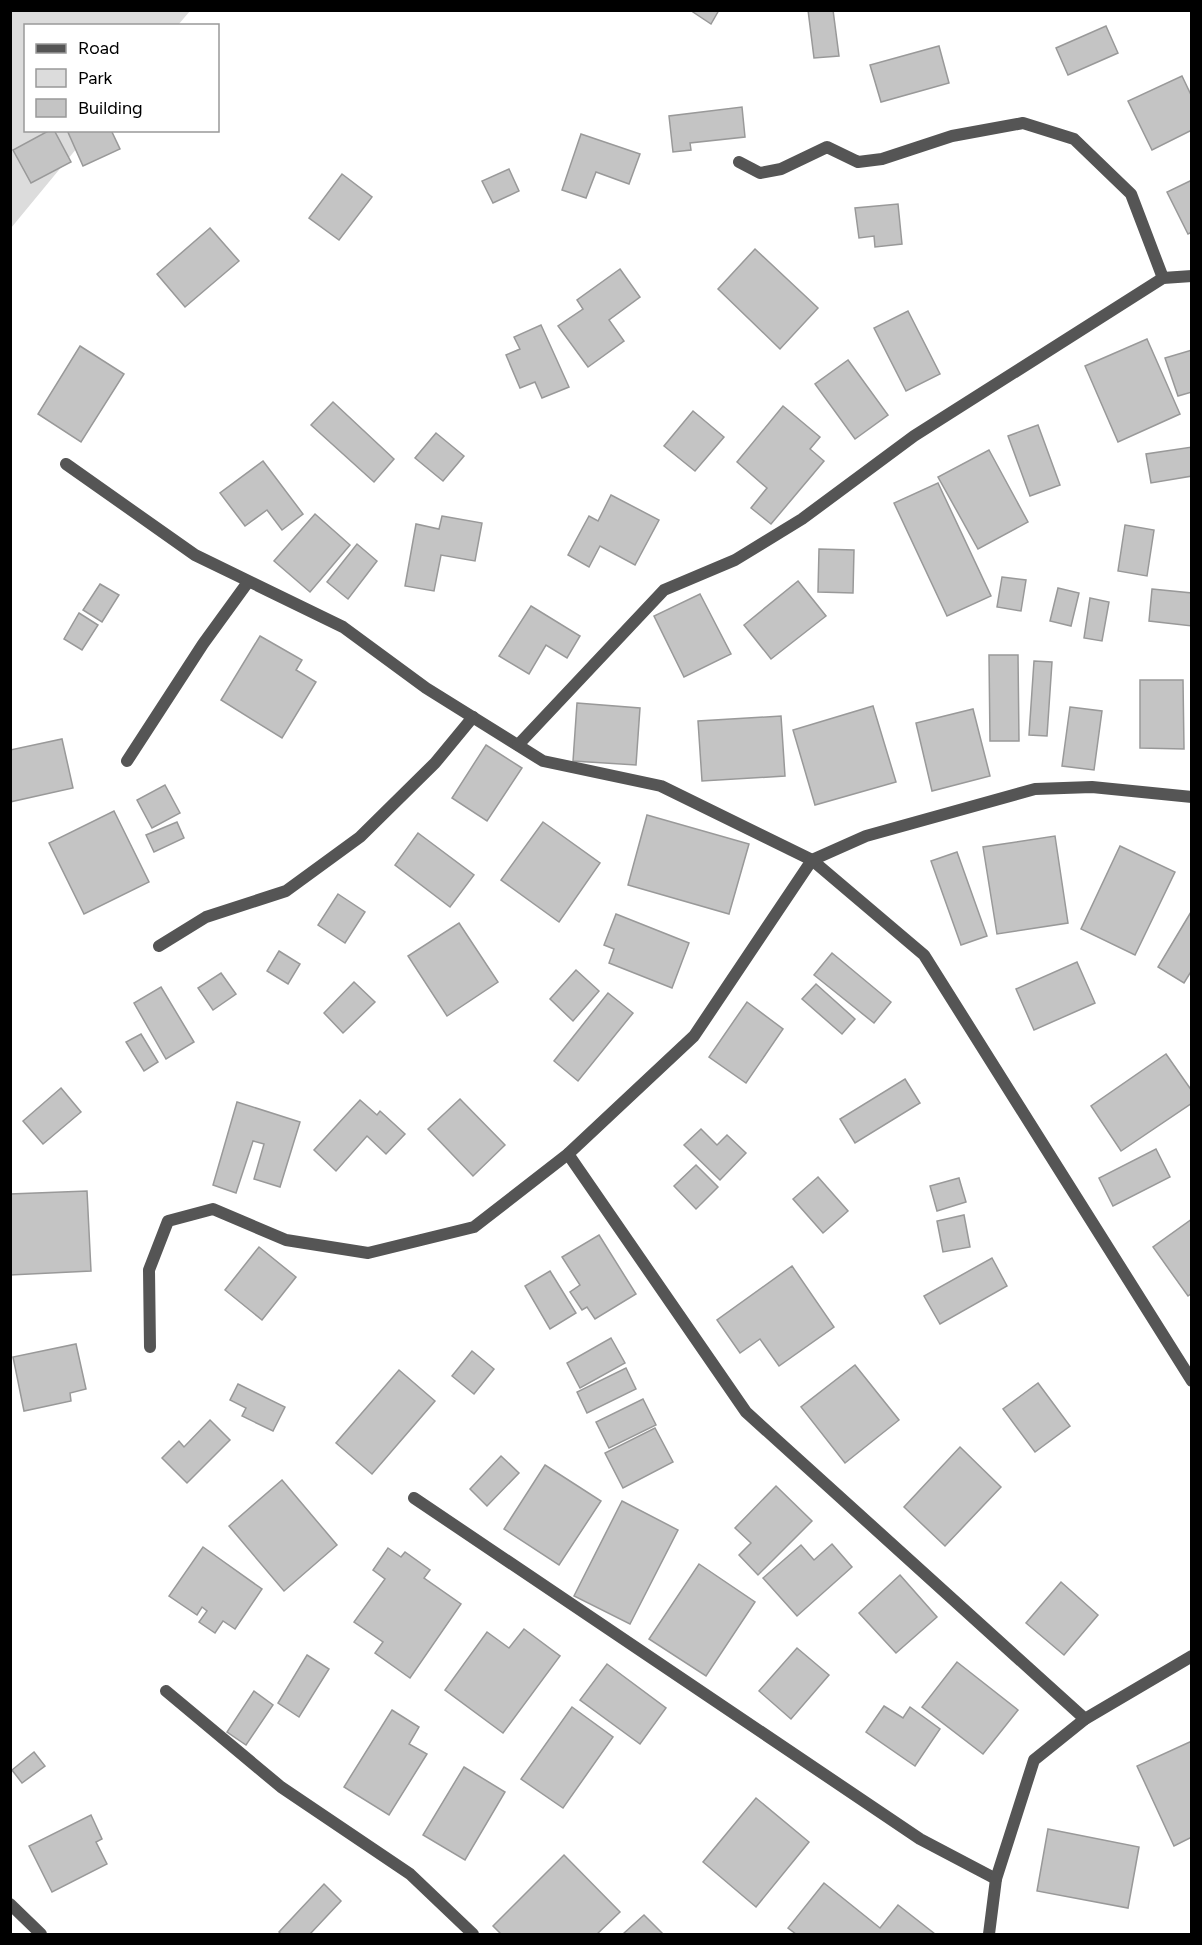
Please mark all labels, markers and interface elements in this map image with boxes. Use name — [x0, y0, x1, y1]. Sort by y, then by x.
legend — [24, 24, 219, 132]
text: Road — [78, 37, 119, 59]
text: Park — [78, 67, 113, 89]
text: Building — [78, 97, 143, 119]

